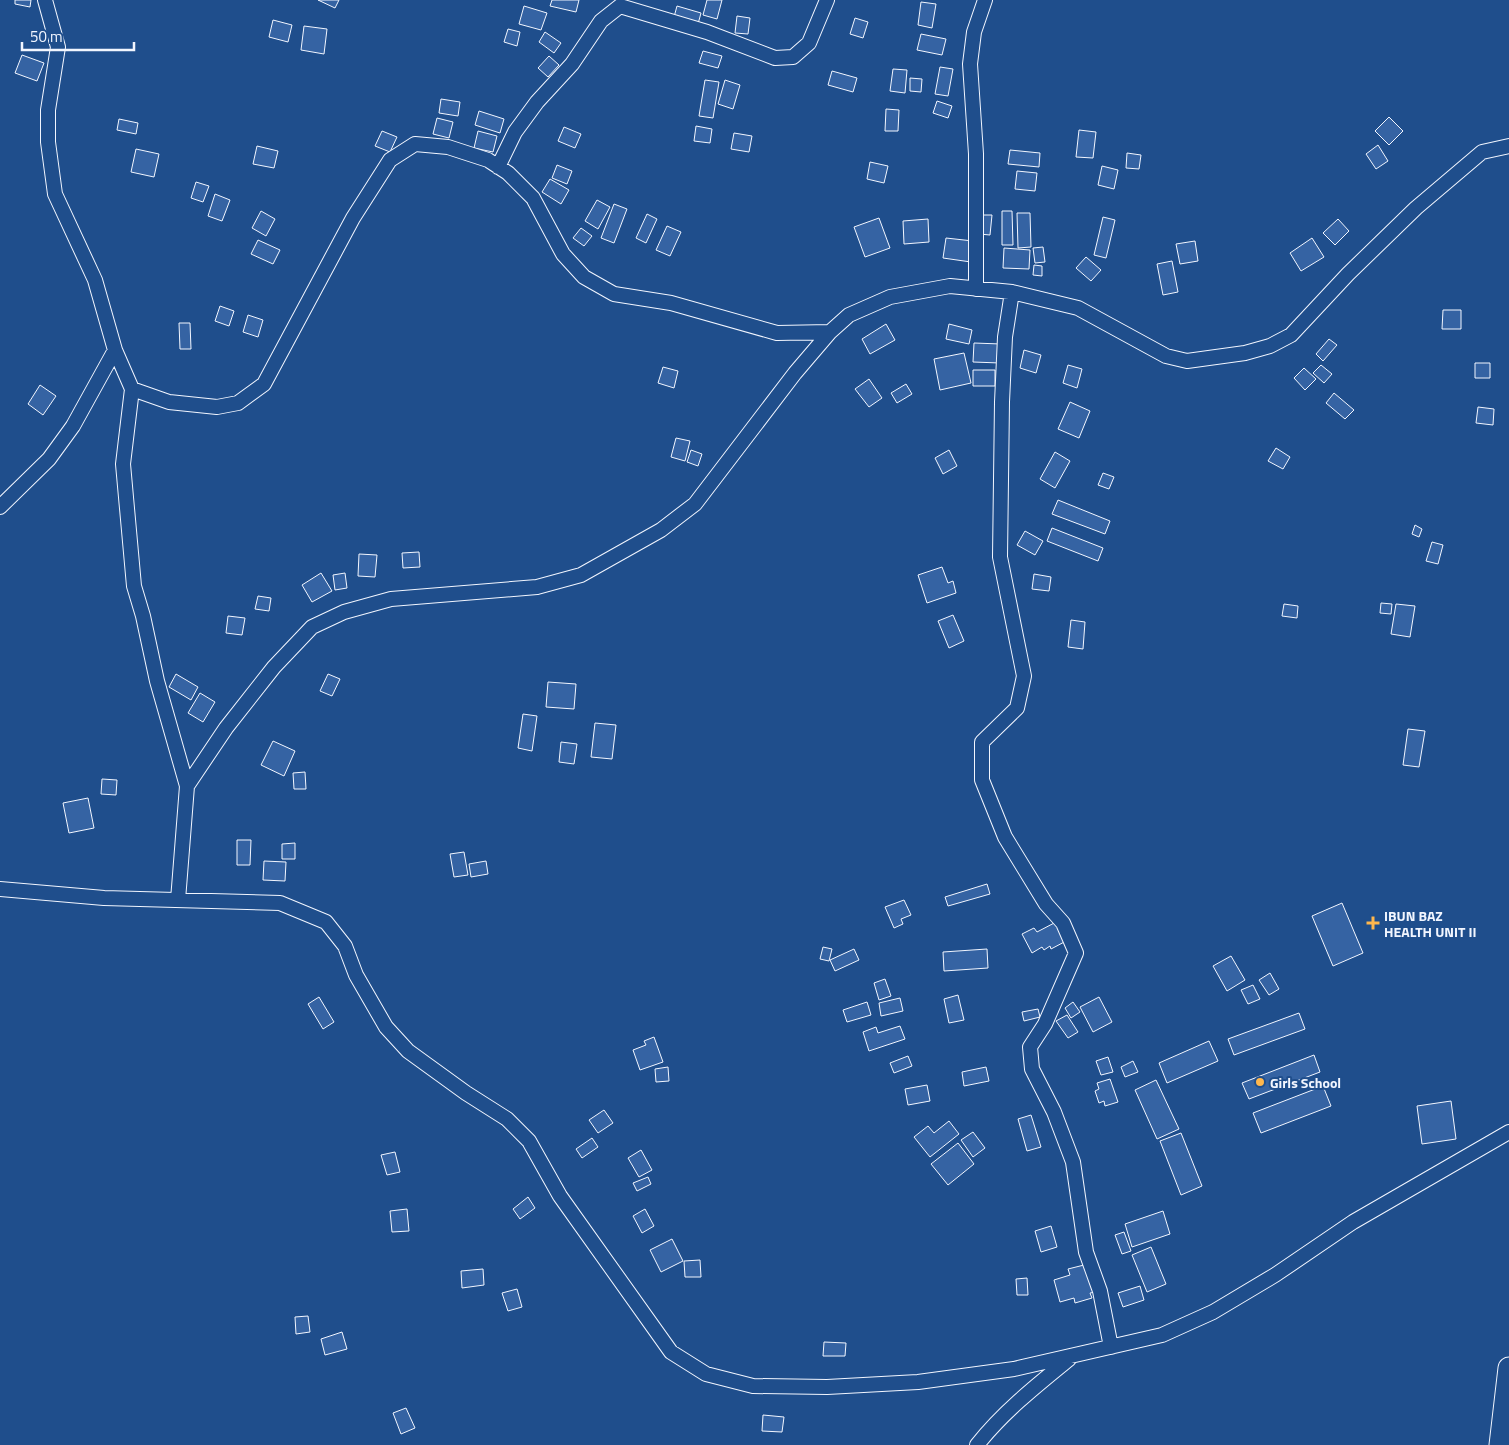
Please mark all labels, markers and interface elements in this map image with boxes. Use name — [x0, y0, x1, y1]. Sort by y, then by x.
scale bar — [22, 20, 135, 52]
text: 50 m — [30, 25, 63, 48]
place label: IBUN BAZ HEALTH UNIT II — [1384, 905, 1476, 942]
marker: IBUN BAZ HEALTH UNIT II — [1366, 916, 1380, 930]
place label: Girls School — [1270, 1072, 1341, 1093]
marker: Girls School — [1254, 1076, 1266, 1088]

